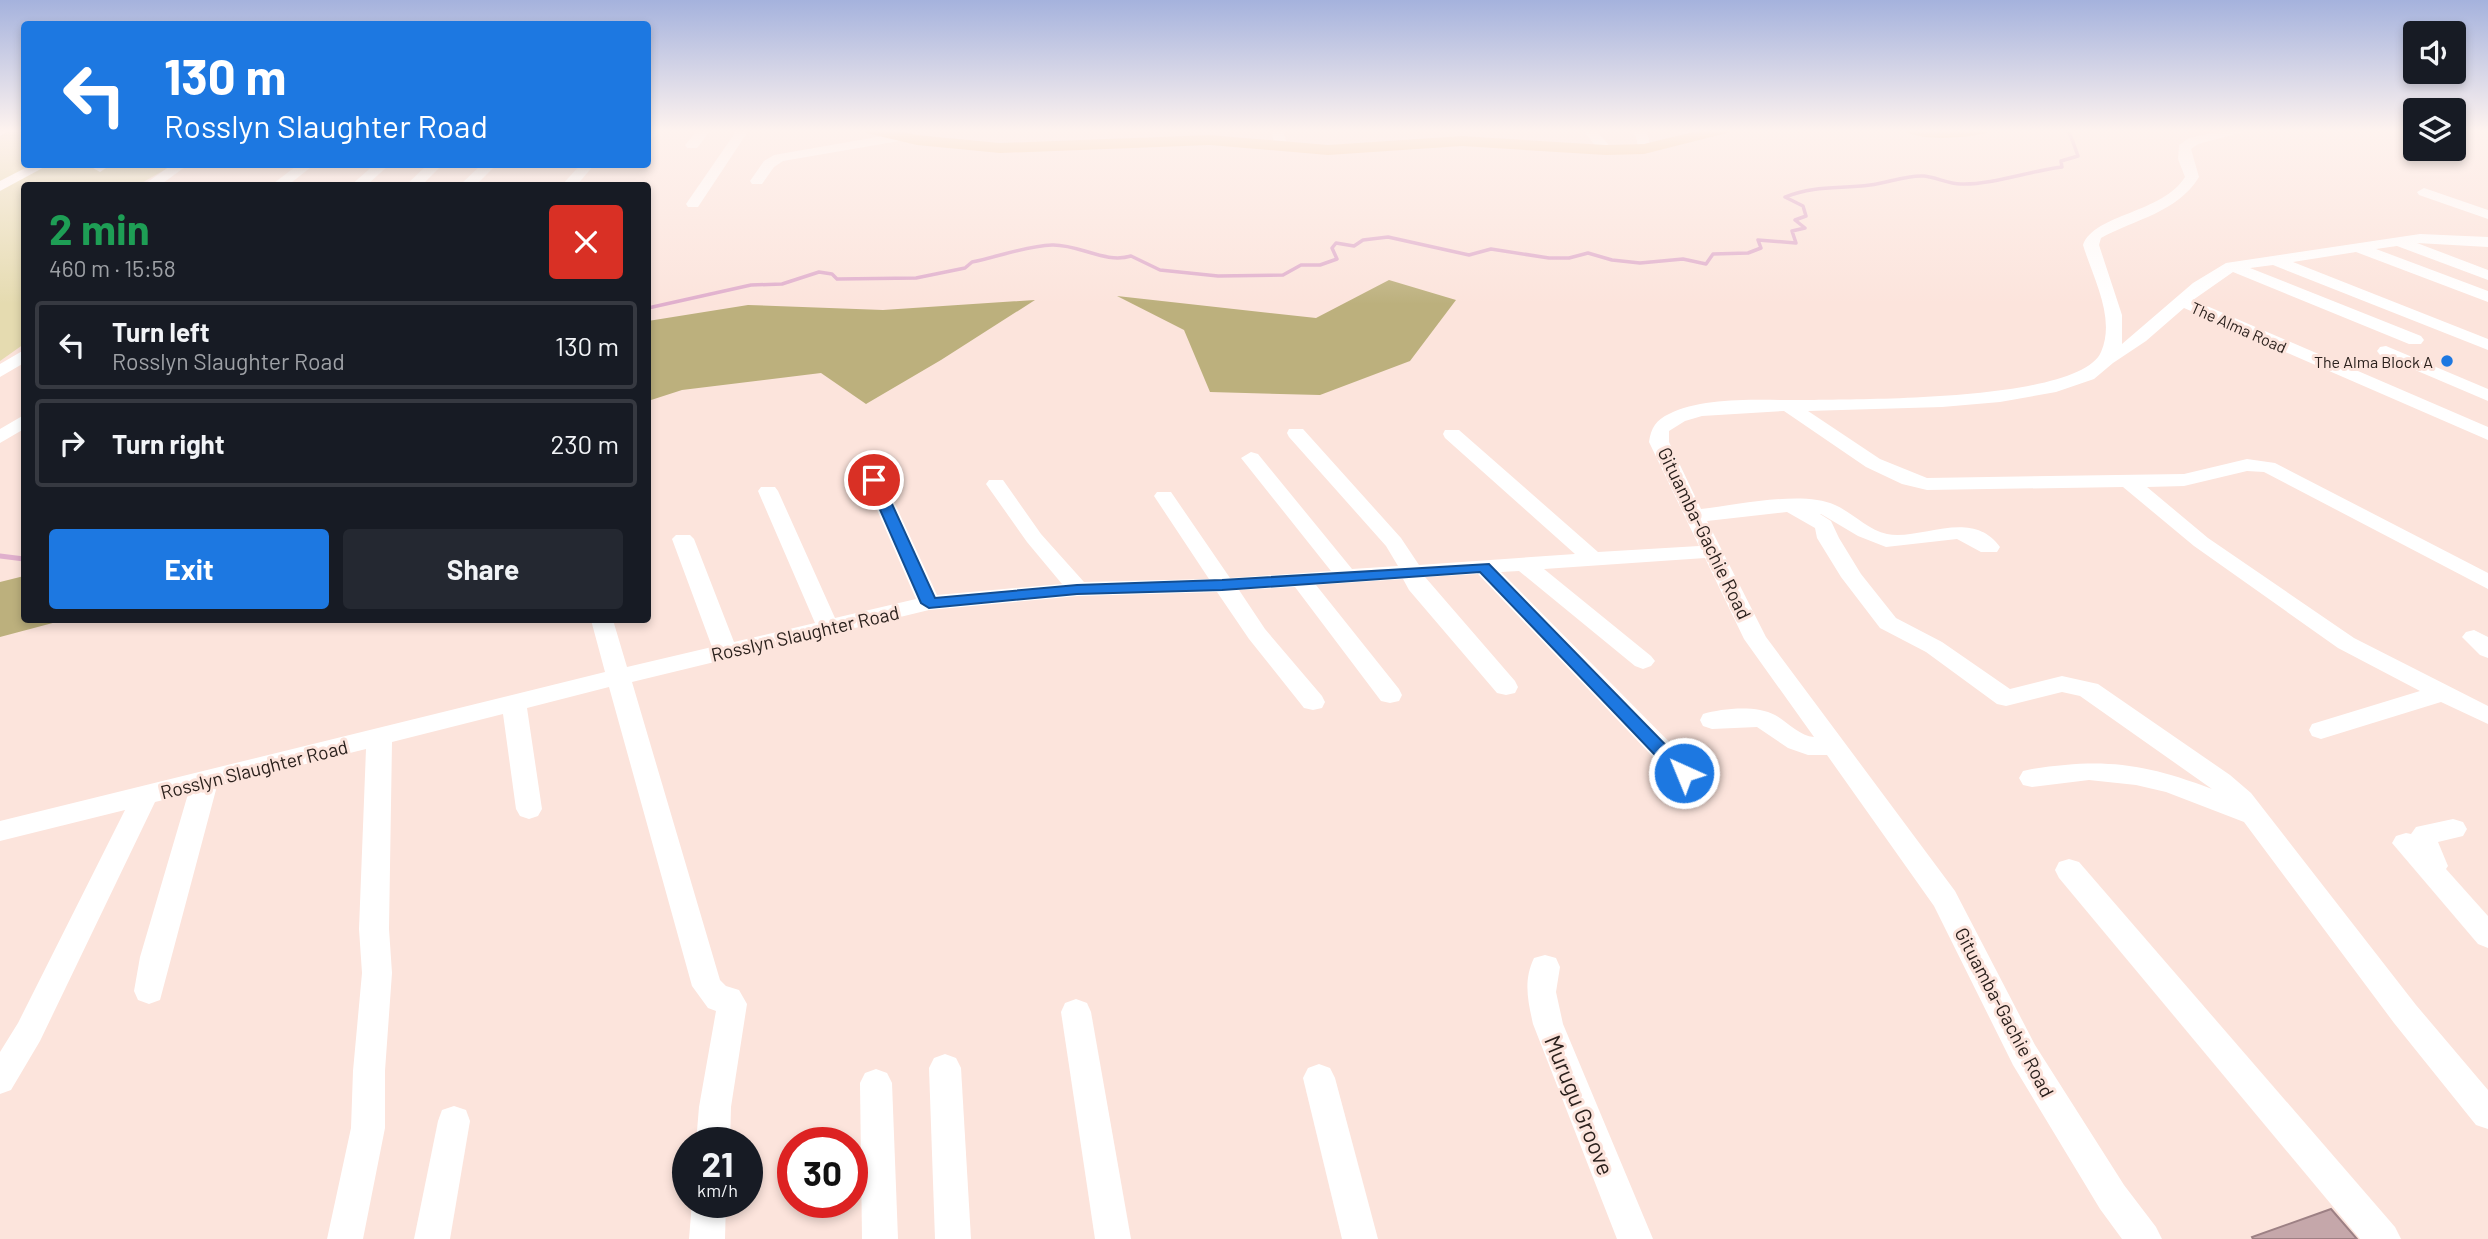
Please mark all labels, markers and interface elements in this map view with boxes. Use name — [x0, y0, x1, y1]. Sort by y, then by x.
map controls — [2403, 21, 2466, 161]
button: sound — [2403, 21, 2466, 84]
text: 130 m — [164, 46, 286, 105]
icon: left — [49, 49, 140, 140]
button: layers — [2403, 98, 2466, 161]
text: Rosslyn Slaughter Road — [164, 106, 488, 144]
text: 2 min — [49, 203, 150, 253]
button: close — [549, 205, 623, 279]
text: 460 m · 15:58 — [49, 254, 176, 282]
street label: The Alma Road — [2188, 297, 2290, 357]
text: Turn left — [112, 316, 210, 347]
icon: left — [53, 326, 91, 364]
text: 130 m — [555, 330, 619, 361]
text: Rosslyn Slaughter Road — [112, 347, 345, 375]
place label: The Alma Block A — [2314, 352, 2433, 371]
marker: The Alma Block A — [2439, 353, 2455, 369]
icon: right — [53, 424, 91, 462]
text: Turn right — [112, 428, 225, 459]
text: 230 m — [550, 428, 619, 459]
street label: Gituamba-Gachie Road — [1653, 443, 1757, 623]
pin — [844, 450, 904, 510]
icon: arrive — [855, 461, 893, 499]
button: Exit — [49, 529, 329, 609]
button: Share — [343, 529, 623, 609]
street label: Rosslyn Slaughter Road — [709, 600, 901, 666]
street label: Rosslyn Slaughter Road — [158, 735, 350, 803]
position arrow — [1647, 736, 1721, 810]
street label: Gituamba-Gachie Road — [1951, 923, 2059, 1101]
street label: Murugu Groove — [1539, 1031, 1621, 1179]
speed limit sign: 30 — [777, 1127, 868, 1218]
text: 21 — [702, 1142, 733, 1184]
text: km/h — [697, 1179, 738, 1201]

